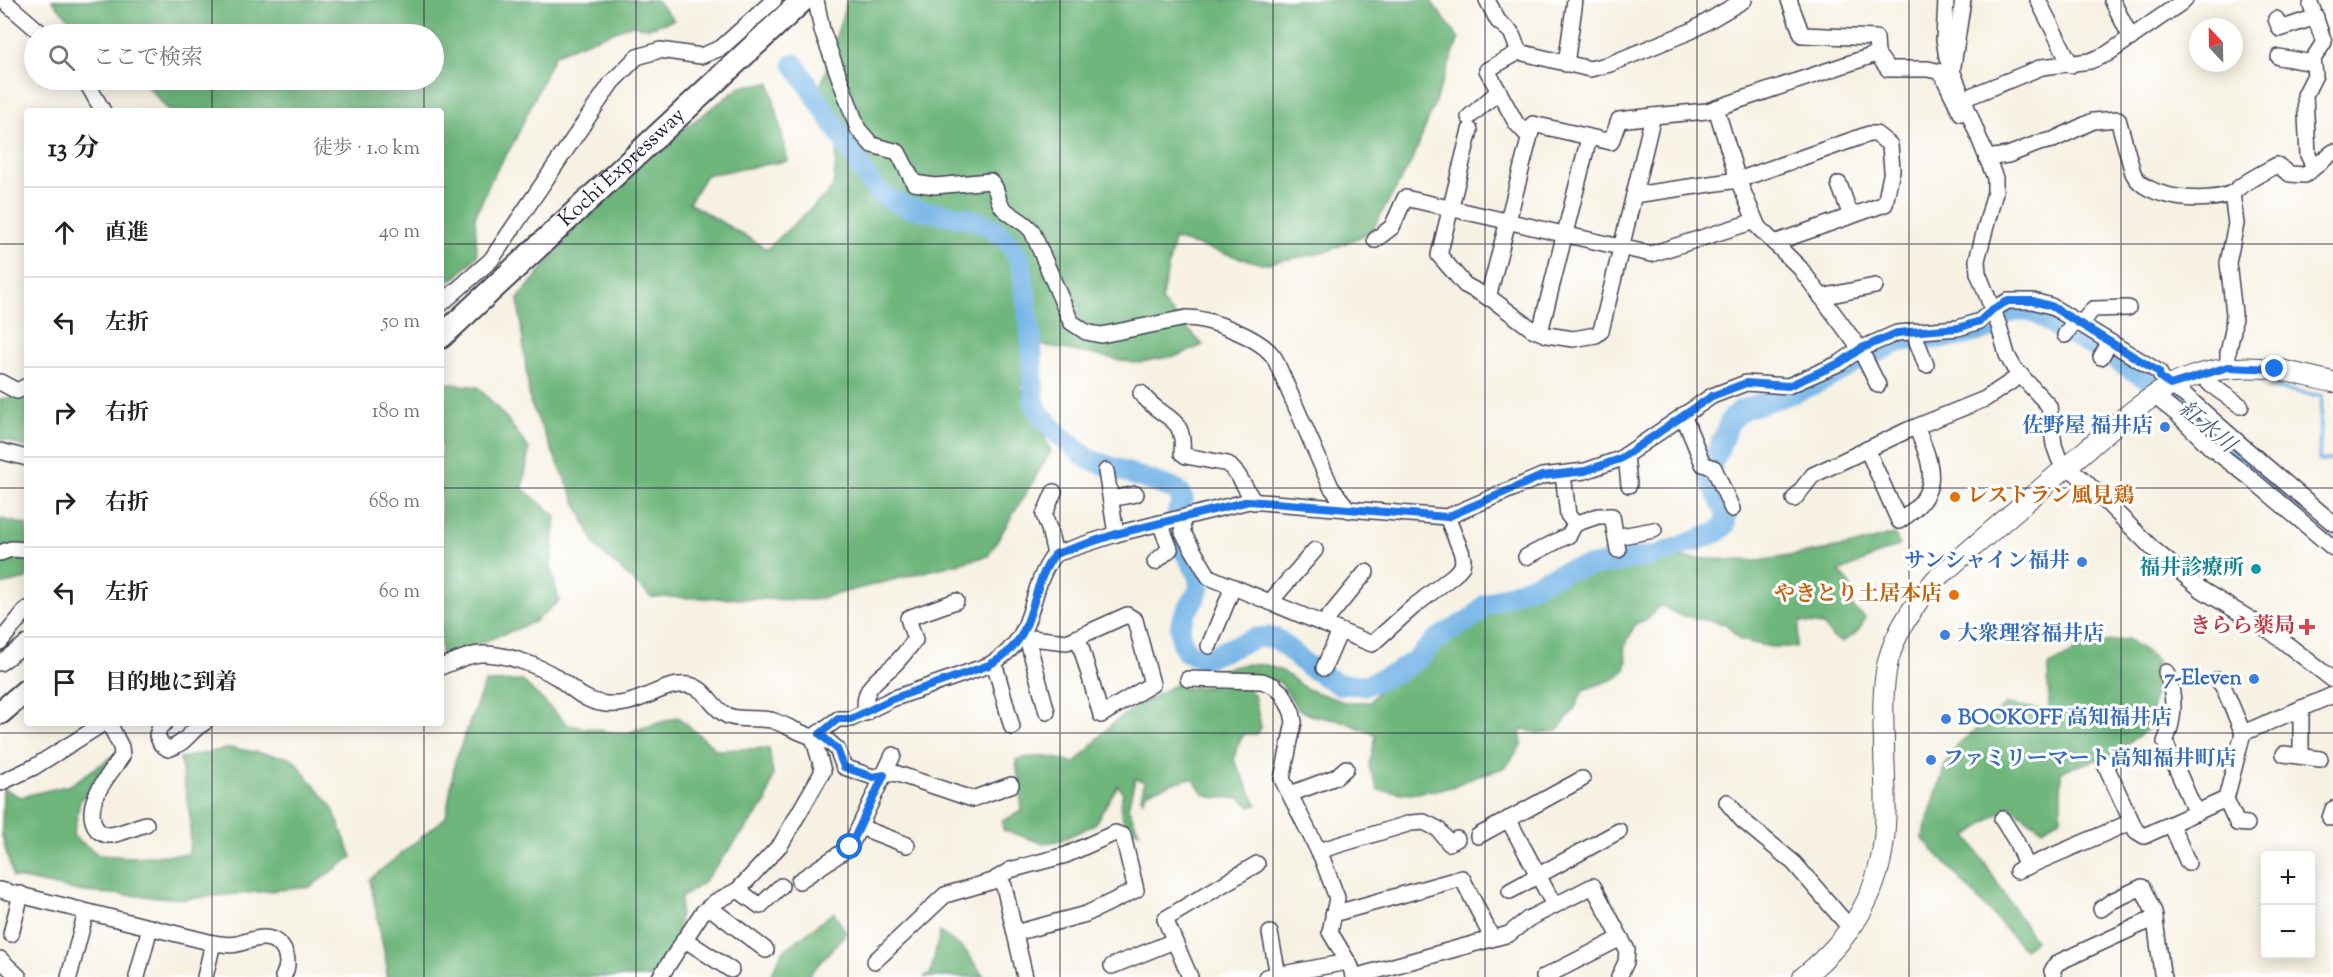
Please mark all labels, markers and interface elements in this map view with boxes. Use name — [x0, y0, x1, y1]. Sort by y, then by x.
north arrow — [2189, 18, 2243, 72]
search box — [24, 24, 444, 90]
icon: search — [45, 41, 78, 74]
text: ここで検索 — [93, 43, 203, 75]
street label: Kochi Expressway — [553, 101, 693, 235]
text: 13 分 — [48, 131, 99, 168]
text: 徒歩 · 1.0 km — [313, 135, 420, 164]
icon: ahead — [48, 216, 81, 249]
text: 直進 — [105, 218, 149, 250]
text: 40 m — [379, 218, 420, 247]
icon: left — [48, 306, 81, 339]
text: 左折 — [105, 308, 149, 340]
text: 50 m — [382, 308, 420, 337]
route end — [2261, 355, 2287, 381]
water label: 紅水川 — [2170, 395, 2243, 463]
icon: right — [48, 396, 81, 429]
text: 右折 — [105, 398, 149, 430]
text: 180 m — [372, 398, 420, 427]
place label: 佐野屋 福井店 — [2023, 412, 2153, 442]
marker: 佐野屋 福井店 — [2158, 420, 2172, 434]
place label: レストラン風見鶏 — [1967, 482, 2134, 512]
icon: right — [48, 486, 81, 519]
text: 右折 — [105, 488, 149, 520]
text: 680 m — [369, 488, 420, 517]
marker: レストラン風見鶏 — [1948, 490, 1962, 504]
place label: サンシャイン福井 — [1904, 547, 2070, 577]
place label: 福井診療所 — [2139, 554, 2244, 584]
marker: サンシャイン福井 — [2075, 555, 2089, 569]
marker: 福井診療所 — [2249, 562, 2263, 576]
icon: left — [48, 576, 81, 609]
text: 左折 — [105, 578, 149, 610]
text: 60 m — [379, 578, 420, 607]
place label: やきとり土居本店 — [1774, 580, 1942, 610]
marker: やきとり土居本店 — [1947, 588, 1961, 602]
place label: きらら薬局 — [2190, 612, 2295, 642]
place label: 大衆理容福井店 — [1957, 620, 2104, 650]
marker: きらら薬局 — [2300, 620, 2314, 634]
marker: 大衆理容福井店 — [1938, 628, 1952, 642]
place label: 7-Eleven — [2164, 664, 2243, 694]
icon: arrive — [48, 666, 81, 699]
text: 目的地に到着 — [105, 668, 237, 700]
marker: 7-Eleven — [2247, 672, 2261, 686]
place label: BOOKOFF 高知福井店 — [1958, 704, 2172, 734]
marker: BOOKOFF 高知福井店 — [1939, 712, 1953, 726]
place label: ファミリーマート高知福井町店 — [1943, 745, 2237, 775]
marker: ファミリーマート高知福井町店 — [1924, 753, 1938, 767]
route start — [836, 833, 862, 859]
map controls — [2261, 851, 2315, 959]
button: + — [2261, 851, 2315, 905]
button: − — [2261, 905, 2315, 959]

